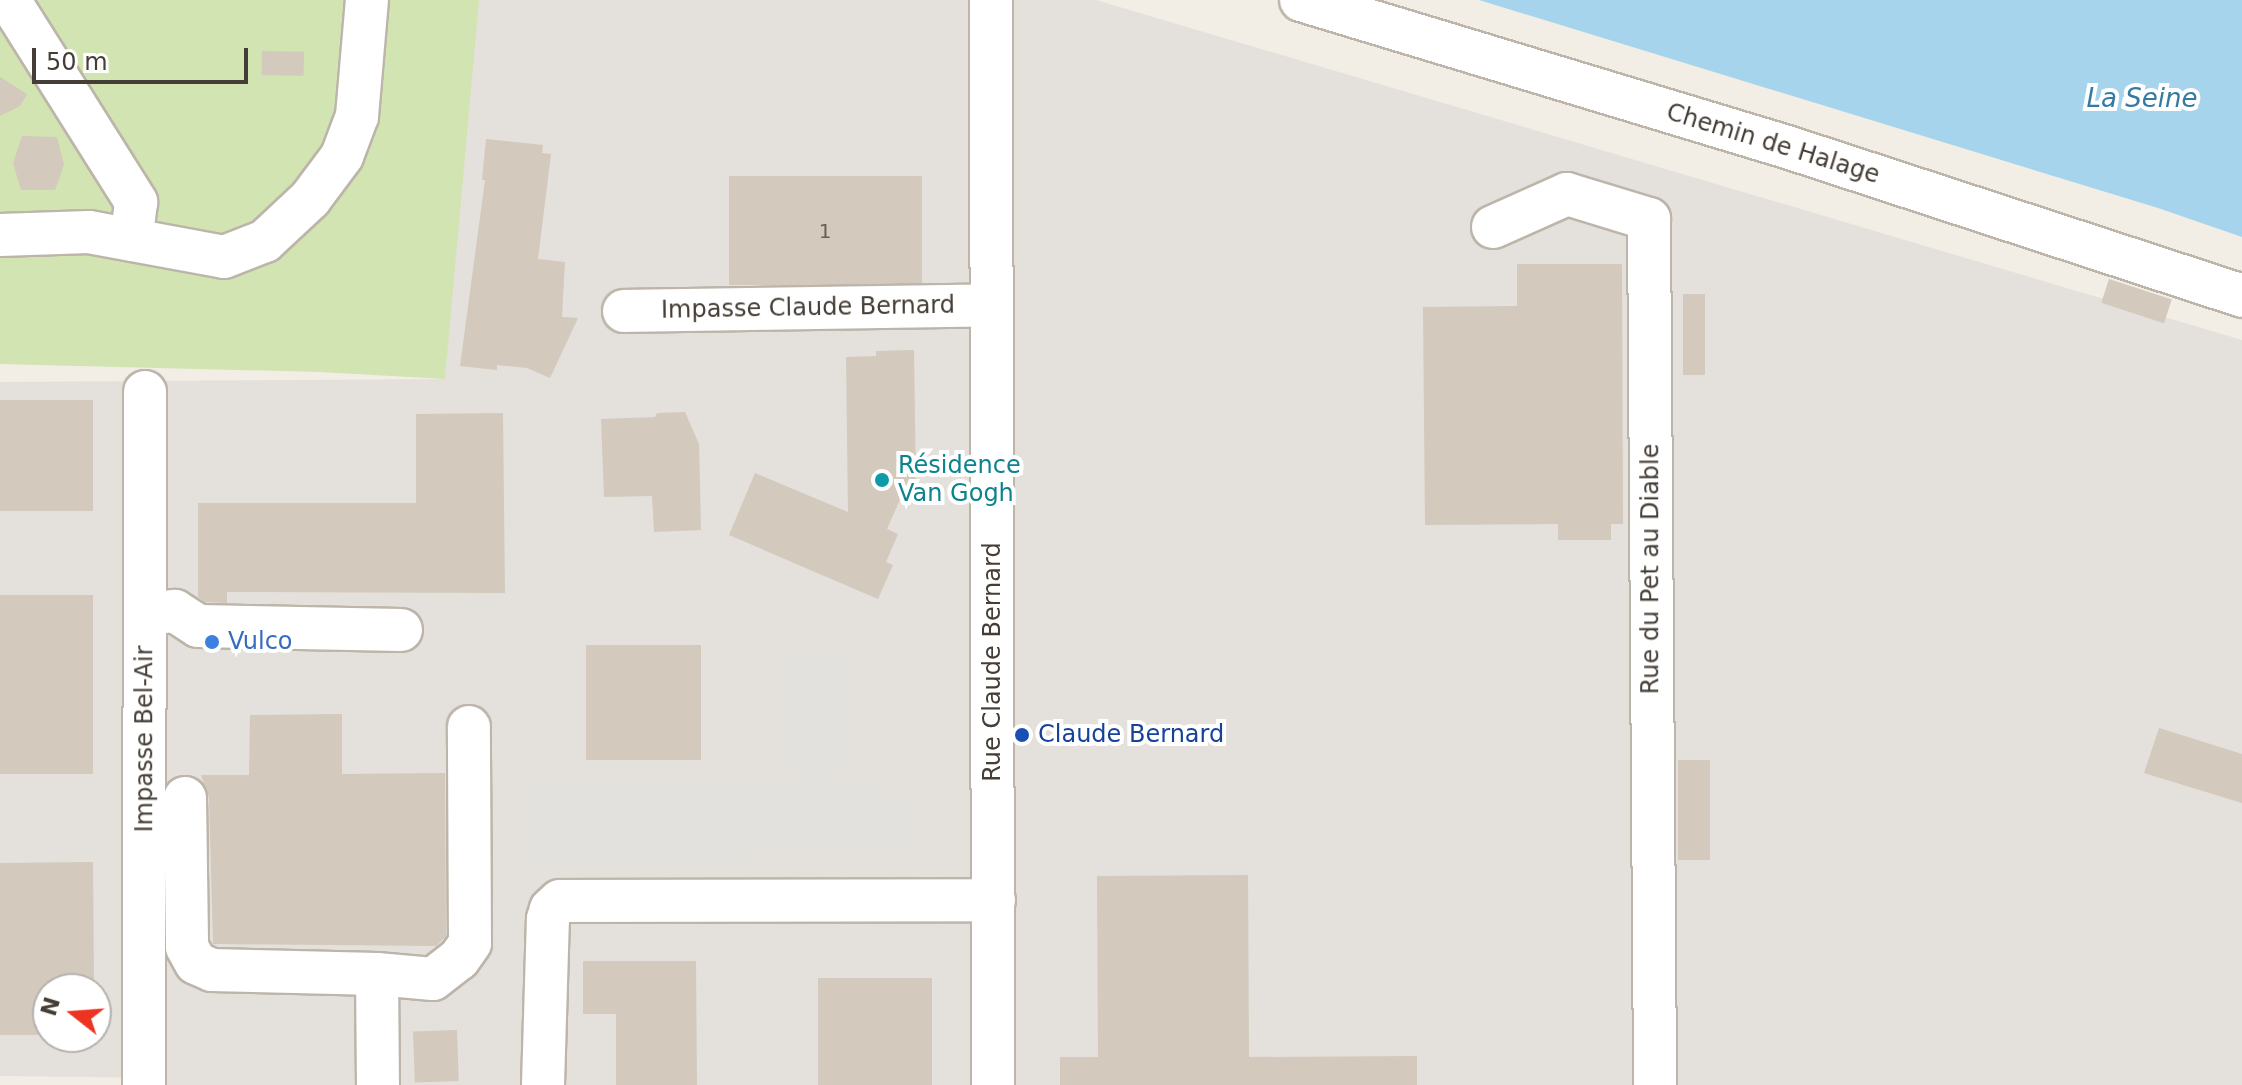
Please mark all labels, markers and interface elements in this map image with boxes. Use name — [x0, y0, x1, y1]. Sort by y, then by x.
scale bar — [36, 32, 252, 82]
text: 50 m — [46, 48, 108, 76]
water label: La Seine — [2087, 83, 2197, 115]
street label: Chemin de Halage — [1663, 98, 1883, 190]
house number: 1 — [819, 219, 831, 243]
street label: Impasse Claude Bernard — [661, 291, 955, 325]
street label: Rue du Pet au Diable — [1637, 444, 1665, 694]
place label: Résidence Van Gogh — [898, 452, 1021, 508]
marker: Résidence Van Gogh — [873, 471, 891, 489]
street label: Rue Claude Bernard — [979, 542, 1007, 782]
place label: Vulco — [228, 628, 293, 656]
marker: Vulco — [203, 633, 221, 651]
street label: Impasse Bel-Air — [131, 646, 159, 832]
place label: Claude Bernard — [1038, 721, 1224, 749]
marker: Claude Bernard — [1013, 726, 1031, 744]
north arrow — [32, 973, 112, 1053]
text: N — [36, 994, 65, 1019]

